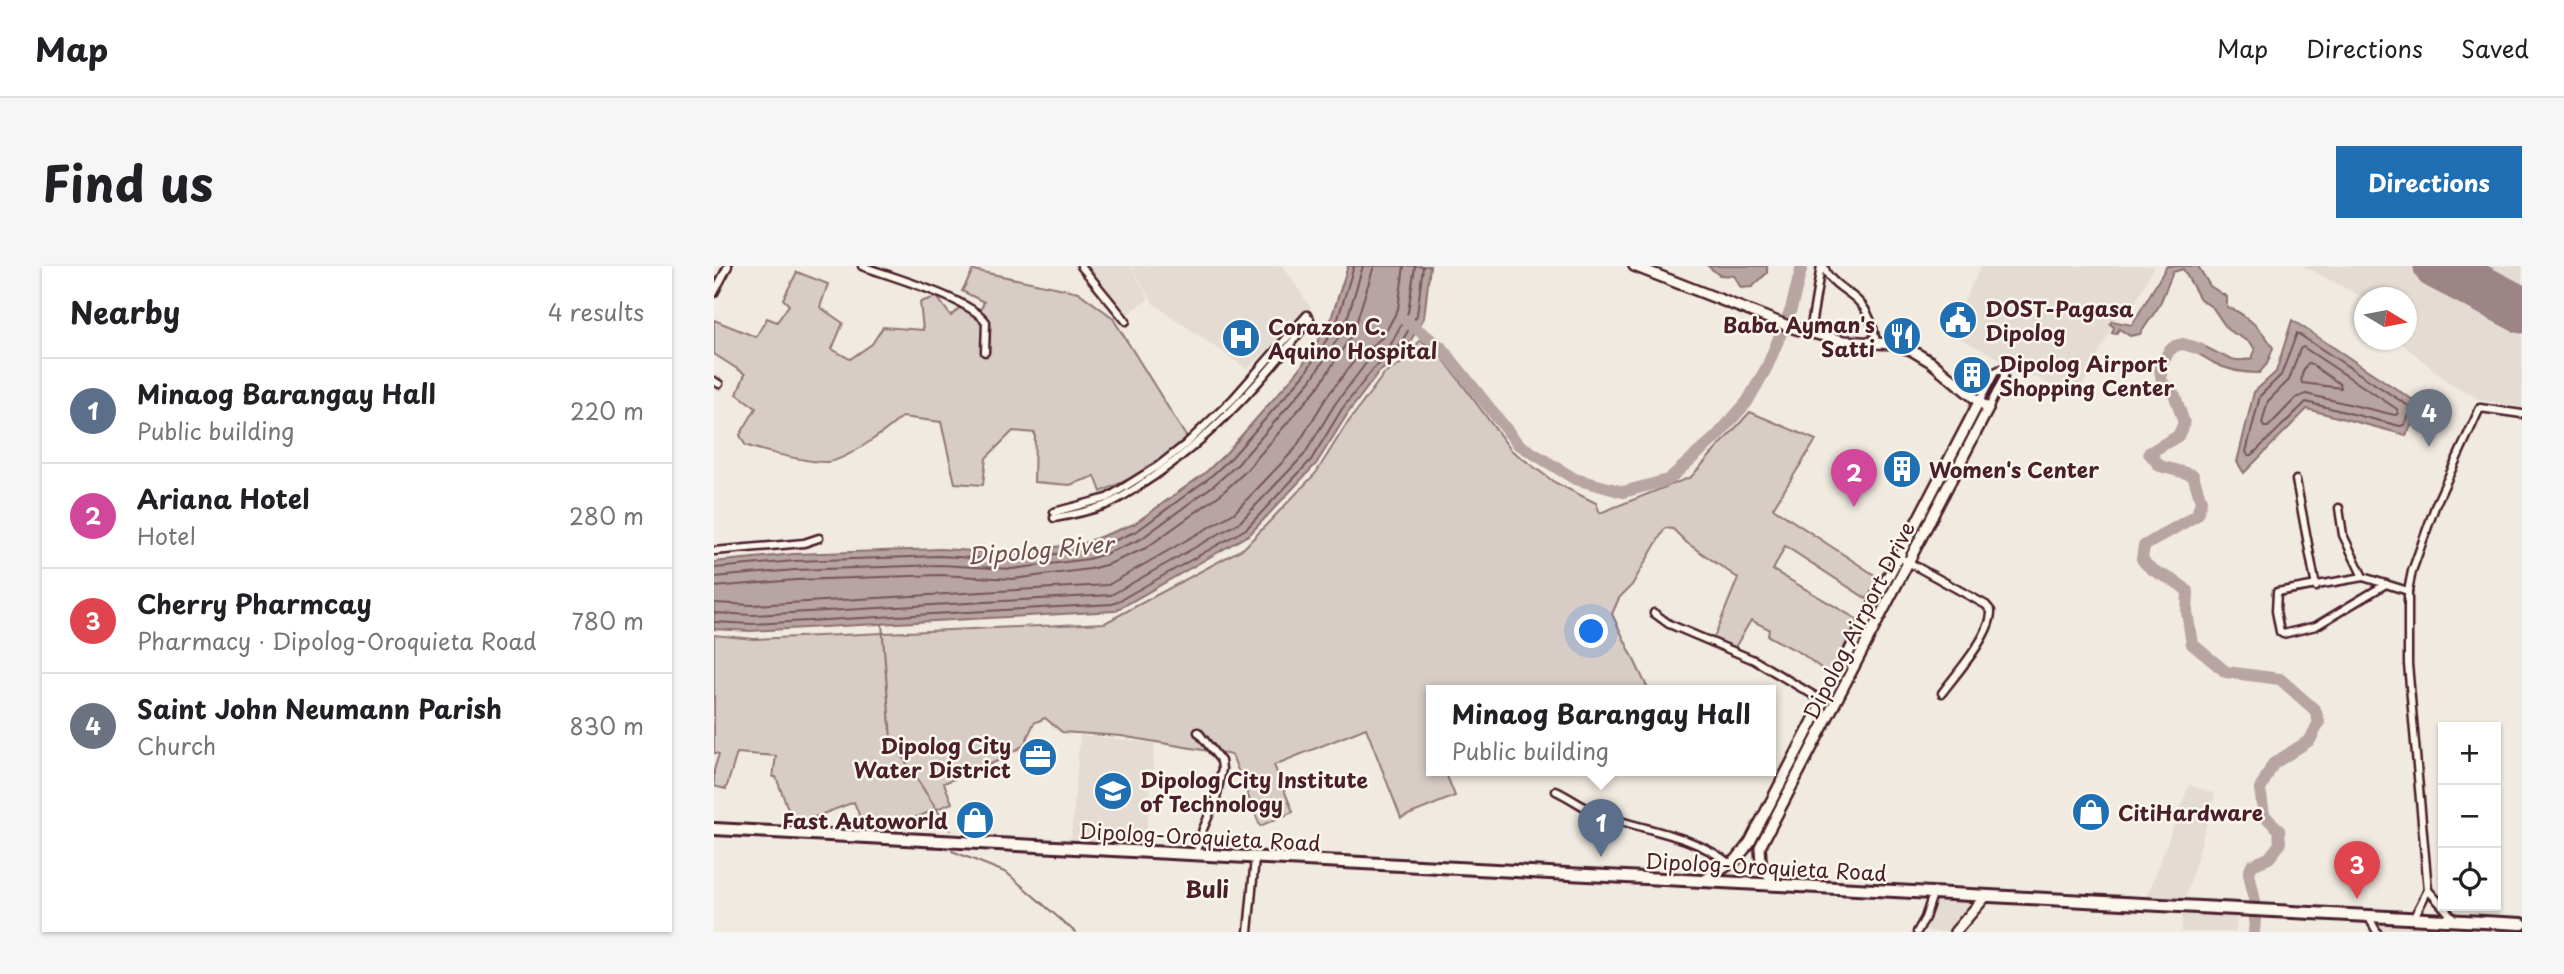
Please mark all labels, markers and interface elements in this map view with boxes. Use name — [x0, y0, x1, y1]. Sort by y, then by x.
text: Map — [35, 23, 108, 73]
text: Map — [2217, 30, 2268, 66]
text: Directions — [2306, 30, 2423, 66]
text: Saved — [2461, 30, 2529, 66]
text: Find us — [42, 145, 213, 219]
button: Directions — [2336, 146, 2522, 218]
north arrow — [2354, 287, 2417, 350]
text: Nearby — [70, 289, 180, 334]
place label: DOST-Pagasa Dipolog — [1985, 292, 2134, 348]
text: 4 results — [548, 294, 644, 329]
public building icon: DOST-Pagasa Dipolog — [1937, 299, 1979, 341]
place label: Baba Ayman's Satti — [1723, 308, 1875, 364]
place label: Corazon C. Aquino Hospital — [1267, 310, 1437, 366]
restaurant icon: Baba Ayman's Satti — [1881, 315, 1923, 357]
hospital icon: Corazon C. Aquino Hospital — [1220, 317, 1262, 359]
place label: Dipolog Airport Shopping Center — [1999, 347, 2174, 403]
building icon: Dipolog Airport Shopping Center — [1951, 354, 1993, 396]
text: Minaog Barangay Hall — [137, 374, 436, 413]
pin: 4 — [2406, 389, 2452, 447]
text: 1 — [88, 393, 99, 428]
text: 220 m — [570, 393, 644, 428]
text: Public building — [137, 413, 294, 448]
building icon: Women's Center — [1881, 448, 1923, 490]
pin: 2 — [1831, 449, 1877, 507]
place label: Women's Center — [1929, 453, 2099, 485]
text: Ariana Hotel — [137, 479, 309, 518]
text: 2 — [85, 498, 101, 533]
text: 280 m — [569, 498, 644, 533]
street label: Dipolog Airport Drive — [1794, 515, 1922, 725]
text: Hotel — [137, 518, 196, 553]
water label: Dipolog River — [966, 525, 1118, 573]
text: Cherry Pharmcay — [137, 584, 372, 623]
text: 3 — [85, 603, 101, 638]
text: 780 m — [572, 603, 644, 638]
your location — [1574, 614, 1608, 648]
text: Pharmacy · Dipolog-Oroquieta Road — [137, 623, 537, 658]
popup — [1426, 685, 1776, 776]
text: Saint John Neumann Parish — [137, 689, 502, 728]
text: Minaog Barangay Hall — [1452, 694, 1750, 733]
text: 4 — [85, 708, 101, 743]
text: 830 m — [569, 708, 644, 743]
map controls — [2438, 722, 2501, 911]
button: + — [2438, 722, 2501, 785]
text: Church — [137, 728, 216, 763]
place label: Dipolog City Water District — [854, 729, 1011, 785]
text: Public building — [1452, 733, 1609, 768]
office icon: Dipolog City Water District — [1017, 736, 1059, 778]
place label: Dipolog City Institute of Technology — [1140, 763, 1368, 819]
school or university icon: Dipolog City Institute of Technology — [1092, 770, 1134, 812]
button: − — [2438, 785, 2501, 848]
shop icon: CitiHardware — [2070, 791, 2112, 833]
place label: CitiHardware — [2118, 796, 2263, 828]
shop icon: Fast Autoworld — [954, 799, 996, 841]
pin: 1 — [1578, 799, 1624, 857]
place label: Fast Autoworld — [782, 804, 948, 836]
street label: Dipolog-Oroquieta Road — [1078, 814, 1322, 858]
pin: 3 — [2334, 841, 2380, 899]
street label: Dipolog-Oroquieta Road — [1644, 844, 1888, 888]
button: locate — [2438, 848, 2501, 911]
district label: Buli — [1185, 871, 1229, 906]

